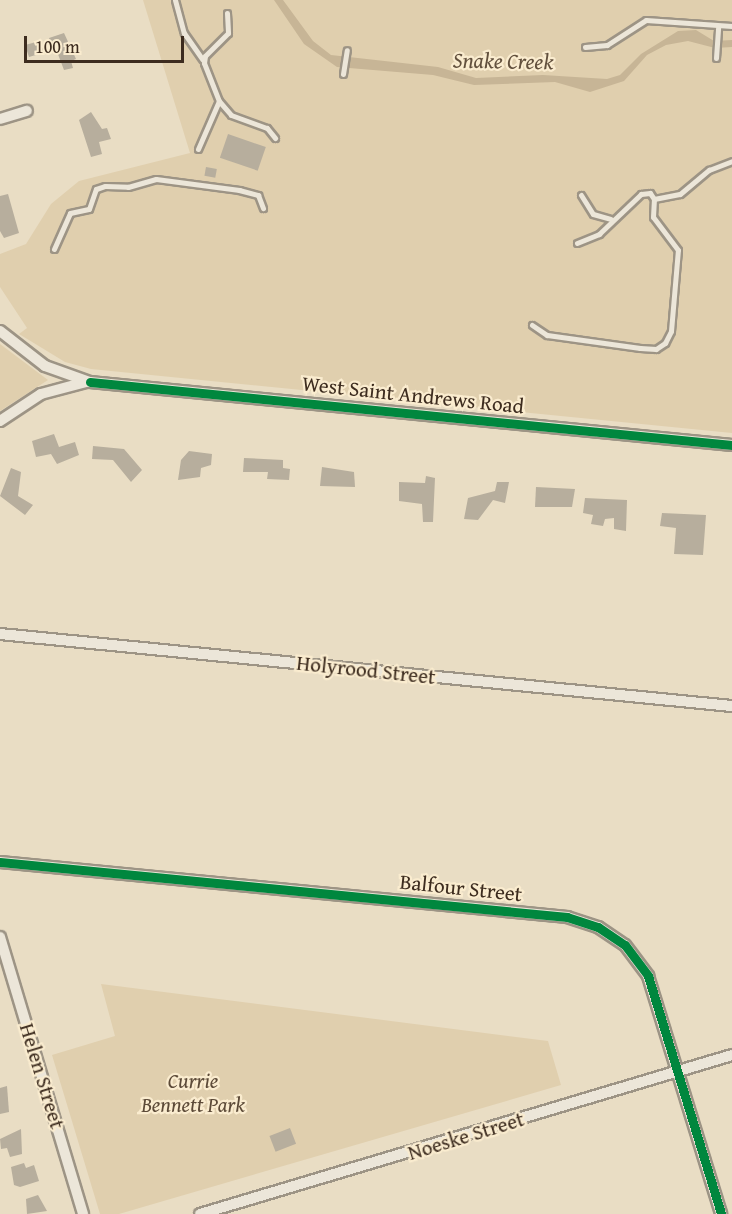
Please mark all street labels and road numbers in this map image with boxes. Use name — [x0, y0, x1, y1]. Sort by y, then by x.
street label: West Saint Andrews Road — [301, 371, 525, 419]
street label: Holyrood Street — [295, 650, 437, 690]
street label: Balfour Street — [399, 869, 523, 907]
street label: Helen Street — [14, 1020, 70, 1132]
street label: Noeske Street — [405, 1106, 527, 1166]

